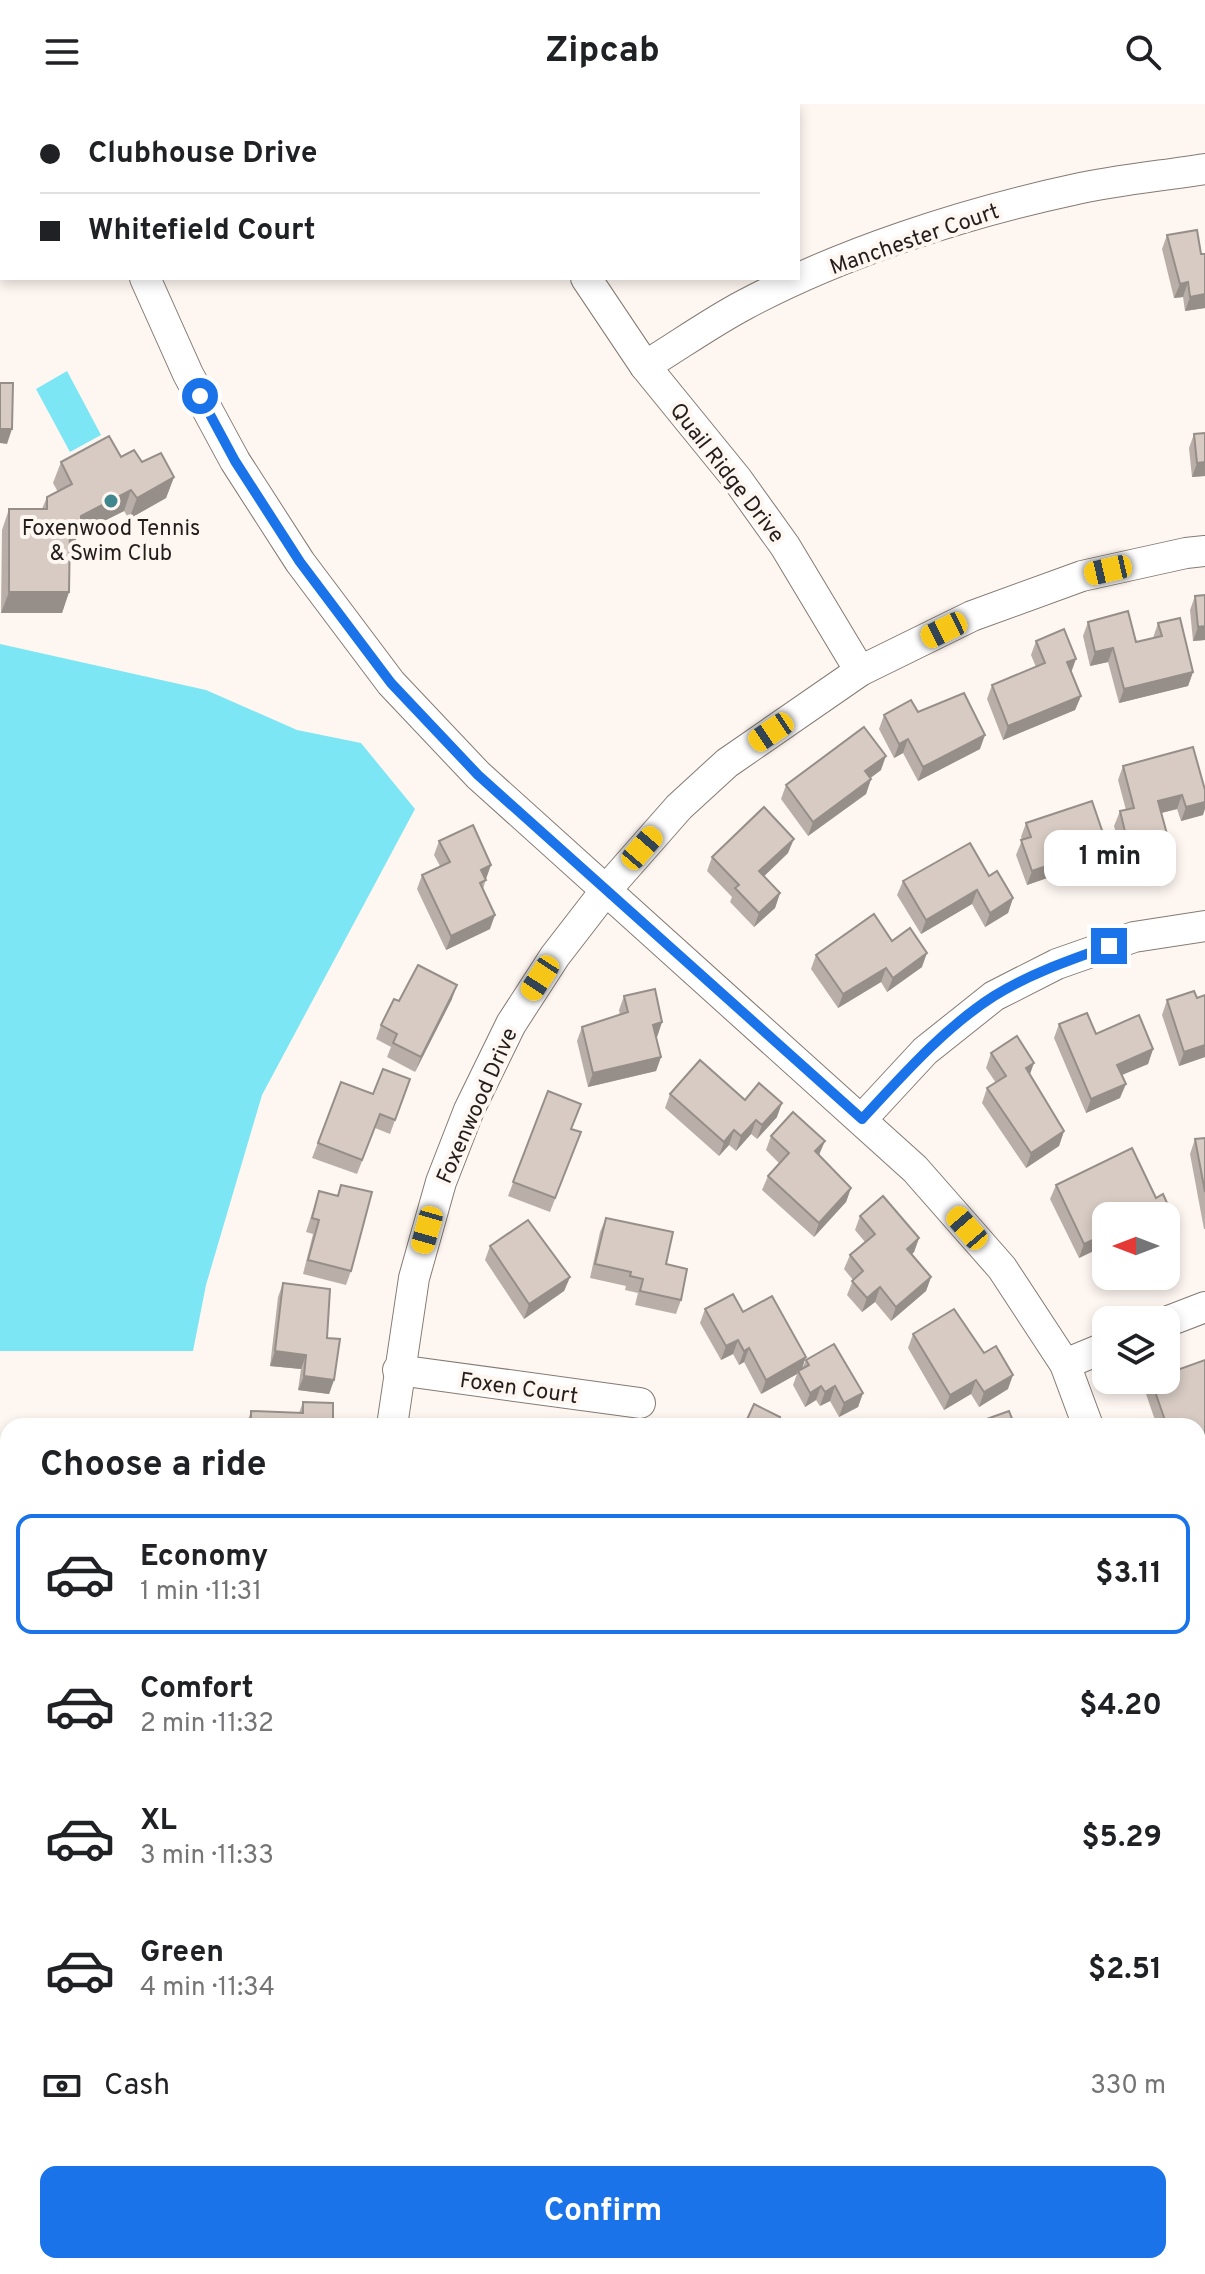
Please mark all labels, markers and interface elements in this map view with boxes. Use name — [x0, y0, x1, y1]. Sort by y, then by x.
text: Zipcab — [545, 29, 660, 75]
icon: menu — [40, 30, 84, 74]
icon: search — [1121, 30, 1165, 74]
text: Clubhouse Drive — [88, 136, 318, 173]
street label: Manchester Court — [827, 199, 1003, 282]
text: Whitefield Court — [88, 213, 315, 250]
route start — [182, 378, 218, 414]
street label: Quail Ridge Drive — [663, 398, 789, 549]
marker: Foxenwood Tennis & Swim Club — [102, 492, 120, 510]
place label: Foxenwood Tennis & Swim Club — [22, 516, 200, 568]
car — [1082, 553, 1134, 587]
car — [917, 609, 971, 651]
car — [744, 709, 798, 755]
car — [617, 822, 667, 874]
callout: 1 min — [1043, 830, 1175, 886]
text: 1 min — [1079, 841, 1141, 874]
route end — [1091, 928, 1127, 964]
car — [517, 951, 563, 1005]
street label: Foxenwood Drive — [432, 1024, 525, 1188]
car — [942, 1202, 992, 1254]
north arrow — [1092, 1202, 1180, 1290]
map controls — [1092, 1202, 1180, 1394]
car — [409, 1204, 445, 1256]
button: layers — [1092, 1306, 1180, 1394]
street label: Foxen Court — [458, 1368, 580, 1411]
text: Choose a ride — [40, 1443, 266, 1489]
icon: car — [44, 1538, 116, 1610]
text: Economy — [140, 1539, 268, 1576]
text: $3.11 — [1095, 1556, 1162, 1593]
text: 1 min · 11:31 — [140, 1576, 262, 1609]
icon: car — [44, 1670, 116, 1742]
text: Comfort — [140, 1671, 253, 1708]
text: $4.20 — [1079, 1688, 1162, 1725]
text: 2 min · 11:32 — [140, 1708, 274, 1741]
icon: car — [44, 1802, 116, 1874]
text: XL — [140, 1803, 177, 1840]
text: $5.29 — [1081, 1820, 1162, 1857]
text: 3 min · 11:33 — [140, 1840, 274, 1873]
icon: car — [44, 1934, 116, 2006]
text: Green — [140, 1935, 224, 1972]
text: $2.51 — [1088, 1952, 1162, 1989]
text: 4 min · 11:34 — [140, 1972, 275, 2005]
icon: cash — [40, 2064, 84, 2108]
text: Cash — [104, 2068, 170, 2105]
text: 330 m — [1090, 2070, 1166, 2103]
button: Confirm — [40, 2166, 1166, 2258]

